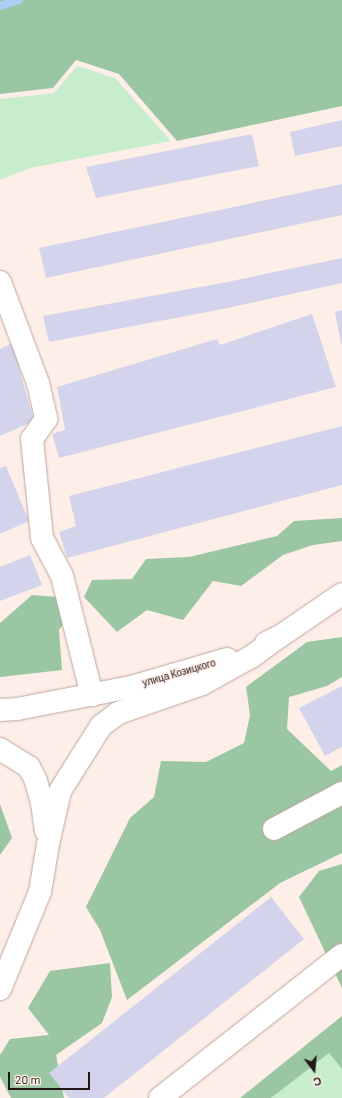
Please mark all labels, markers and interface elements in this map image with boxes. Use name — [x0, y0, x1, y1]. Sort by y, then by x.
street label: улица Козицкого — [141, 657, 217, 689]
north arrow — [294, 1050, 334, 1090]
scale bar — [10, 1064, 92, 1090]
text: 20 m — [15, 1072, 41, 1086]
text: С — [312, 1075, 323, 1089]

